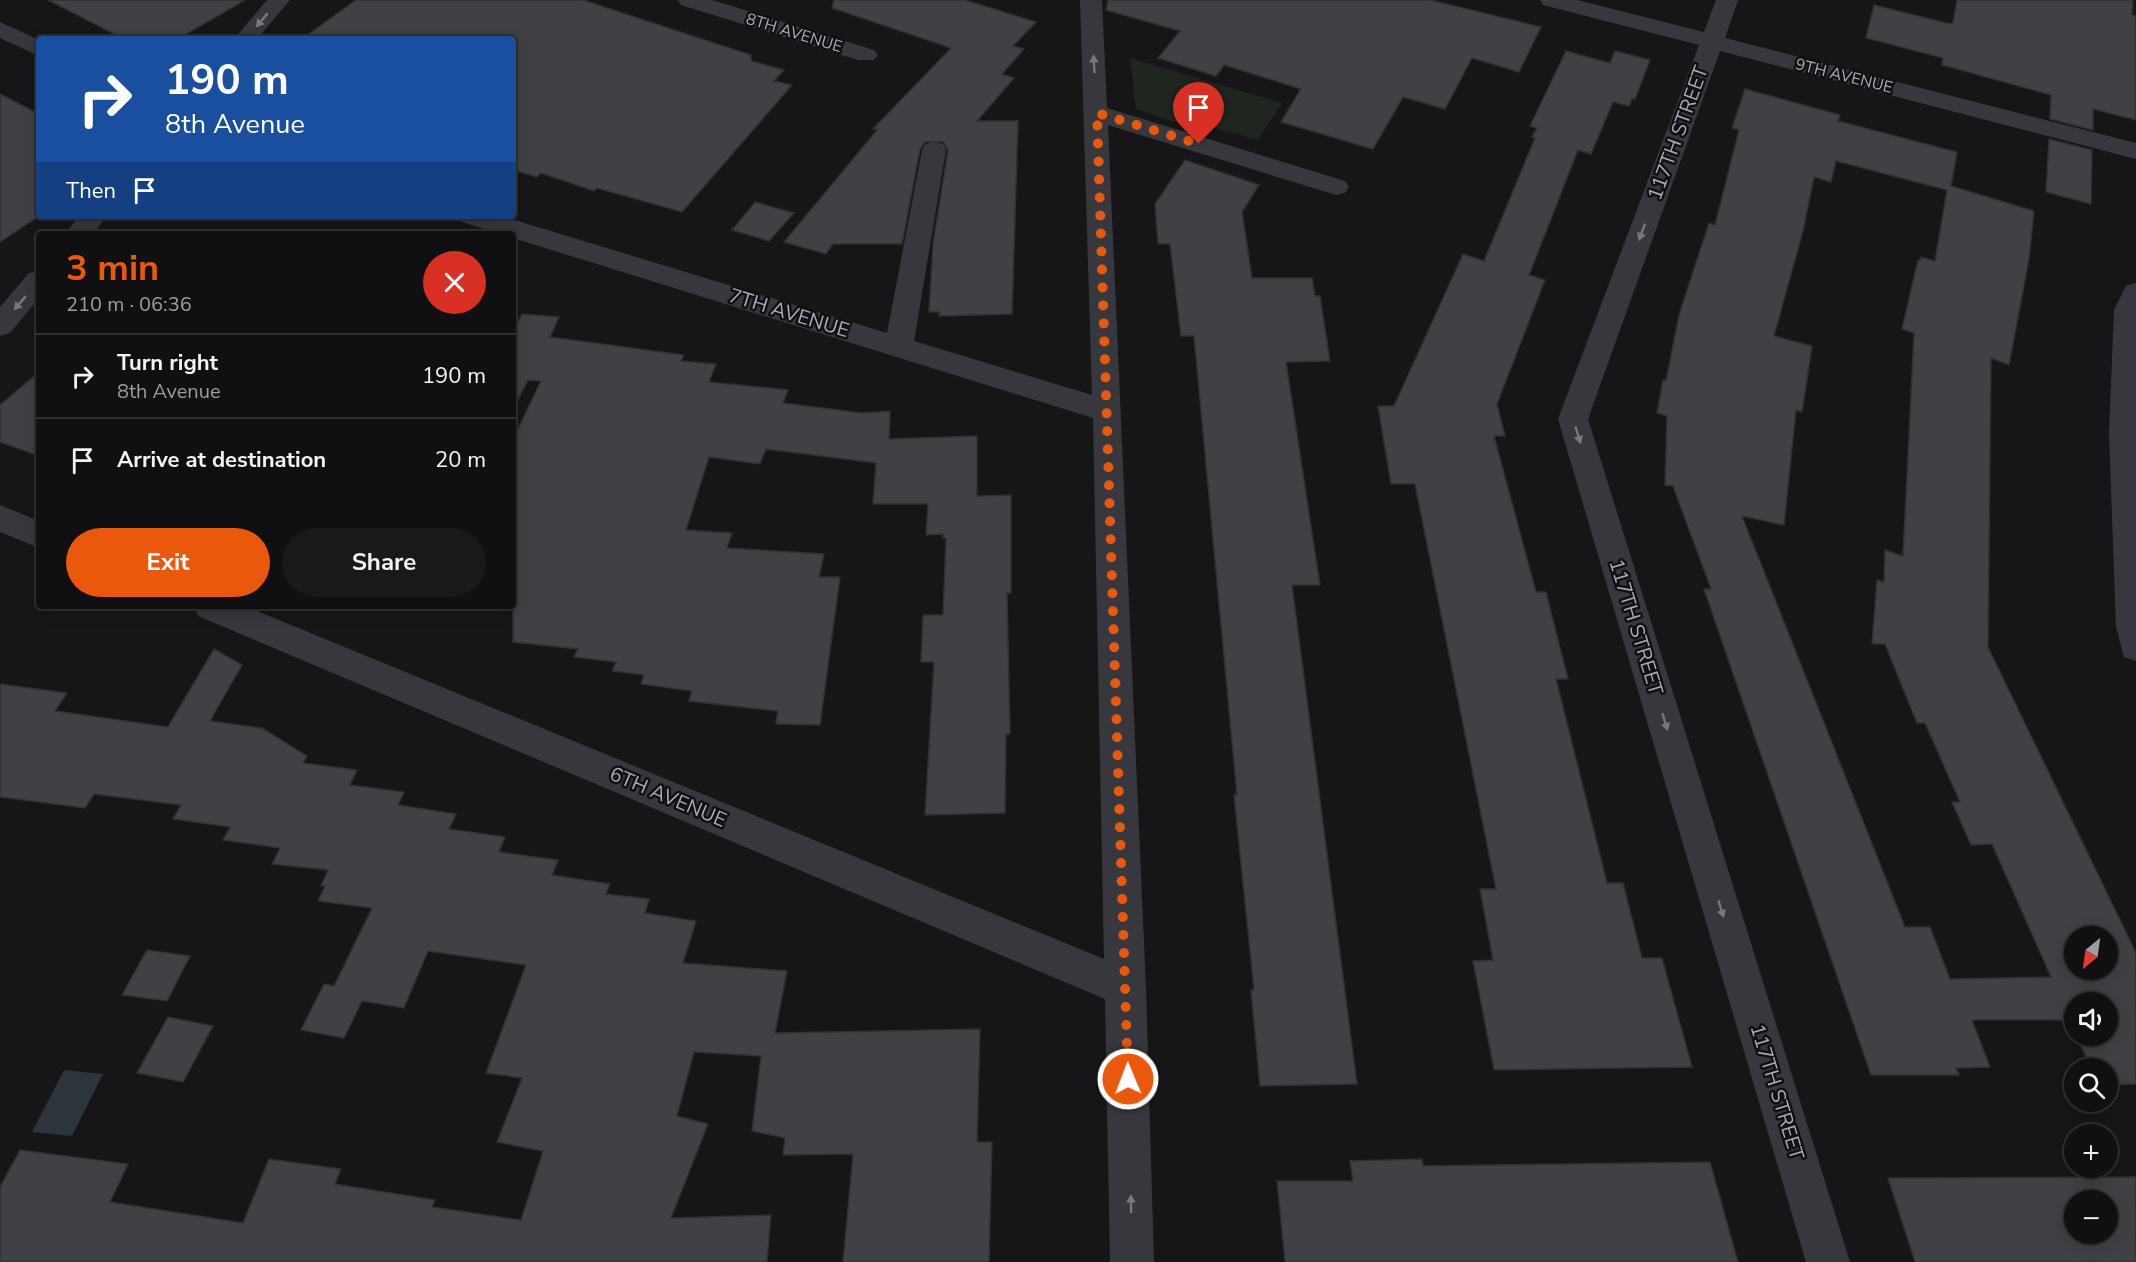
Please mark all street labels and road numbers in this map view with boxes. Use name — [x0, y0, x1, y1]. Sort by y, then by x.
street label: 8TH AVENUE — [743, 8, 845, 58]
street label: 9TH AVENUE — [1793, 53, 1895, 99]
street label: 117TH STREET — [1641, 62, 1715, 204]
street label: 7TH AVENUE — [726, 282, 852, 344]
street label: 117TH STREET — [1602, 556, 1670, 698]
street label: 6TH AVENUE — [605, 760, 731, 834]
street label: 117TH STREET — [1743, 1021, 1811, 1163]

